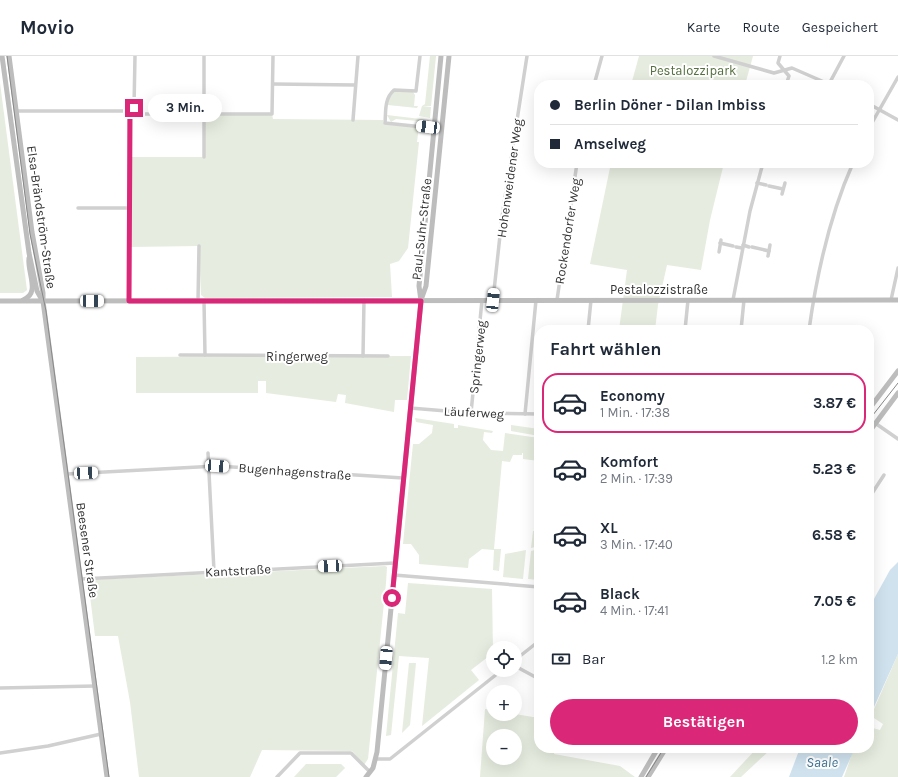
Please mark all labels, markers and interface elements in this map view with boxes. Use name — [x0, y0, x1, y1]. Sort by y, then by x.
text: Movio — [20, 17, 74, 39]
text: Karte — [687, 19, 721, 36]
text: Route — [743, 19, 780, 36]
text: Gespeichert — [802, 19, 878, 36]
park label: Pestalozzipark — [650, 63, 736, 78]
callout: 3 Min. — [148, 94, 222, 122]
text: Berlin Döner - Dilan Imbiss — [574, 96, 766, 114]
route end — [125, 99, 143, 117]
text: 3 Min. — [166, 100, 204, 115]
street label: Hohenweidener Weg — [494, 117, 525, 239]
car — [415, 120, 441, 134]
text: Amselweg — [574, 135, 646, 153]
street label: Elsa-Brändström-Straße — [24, 145, 59, 290]
street label: Rockendorfer Weg — [552, 176, 583, 285]
street label: Paul-Suhr-Straße — [409, 177, 434, 281]
street label: Pestalozzistraße — [610, 282, 708, 297]
car — [486, 287, 500, 313]
car — [80, 295, 104, 307]
street label: Springerweg — [466, 319, 489, 395]
text: Fahrt wählen — [550, 338, 662, 360]
street label: Ringerweg — [266, 349, 329, 364]
icon: car — [552, 385, 588, 421]
text: Economy — [600, 387, 665, 405]
text: 3.87 € — [813, 394, 856, 412]
street label: Läuferweg — [443, 403, 505, 422]
text: 1 Min. · 17:38 — [600, 405, 670, 420]
icon: car — [552, 451, 588, 487]
text: Komfort — [600, 453, 658, 471]
car — [205, 459, 229, 473]
street label: Bugenhagenstraße — [238, 460, 352, 483]
text: 5.23 € — [812, 460, 856, 478]
car — [74, 466, 98, 480]
text: 2 Min. · 17:39 — [600, 471, 673, 486]
street label: Beesener Straße — [73, 501, 102, 599]
icon: car — [552, 517, 588, 553]
text: XL — [600, 519, 618, 537]
text: 6.58 € — [812, 526, 856, 544]
text: 3 Min. · 17:40 — [600, 537, 673, 552]
car — [318, 559, 342, 573]
street label: Kantstraße — [205, 561, 272, 580]
icon: car — [552, 583, 588, 619]
text: Black — [600, 585, 640, 603]
route start — [383, 589, 401, 607]
text: 7.05 € — [814, 592, 856, 610]
text: 4 Min. · 17:41 — [600, 603, 669, 618]
map controls — [486, 641, 522, 765]
button: locate — [486, 641, 522, 677]
car — [379, 646, 393, 670]
icon: cash — [550, 648, 572, 670]
text: Bar — [582, 650, 605, 668]
text: 1.2 km — [821, 652, 858, 667]
button: + — [486, 685, 522, 721]
button: Bestätigen — [550, 699, 858, 745]
button: − — [486, 729, 522, 765]
water label: Saale — [806, 754, 838, 771]

